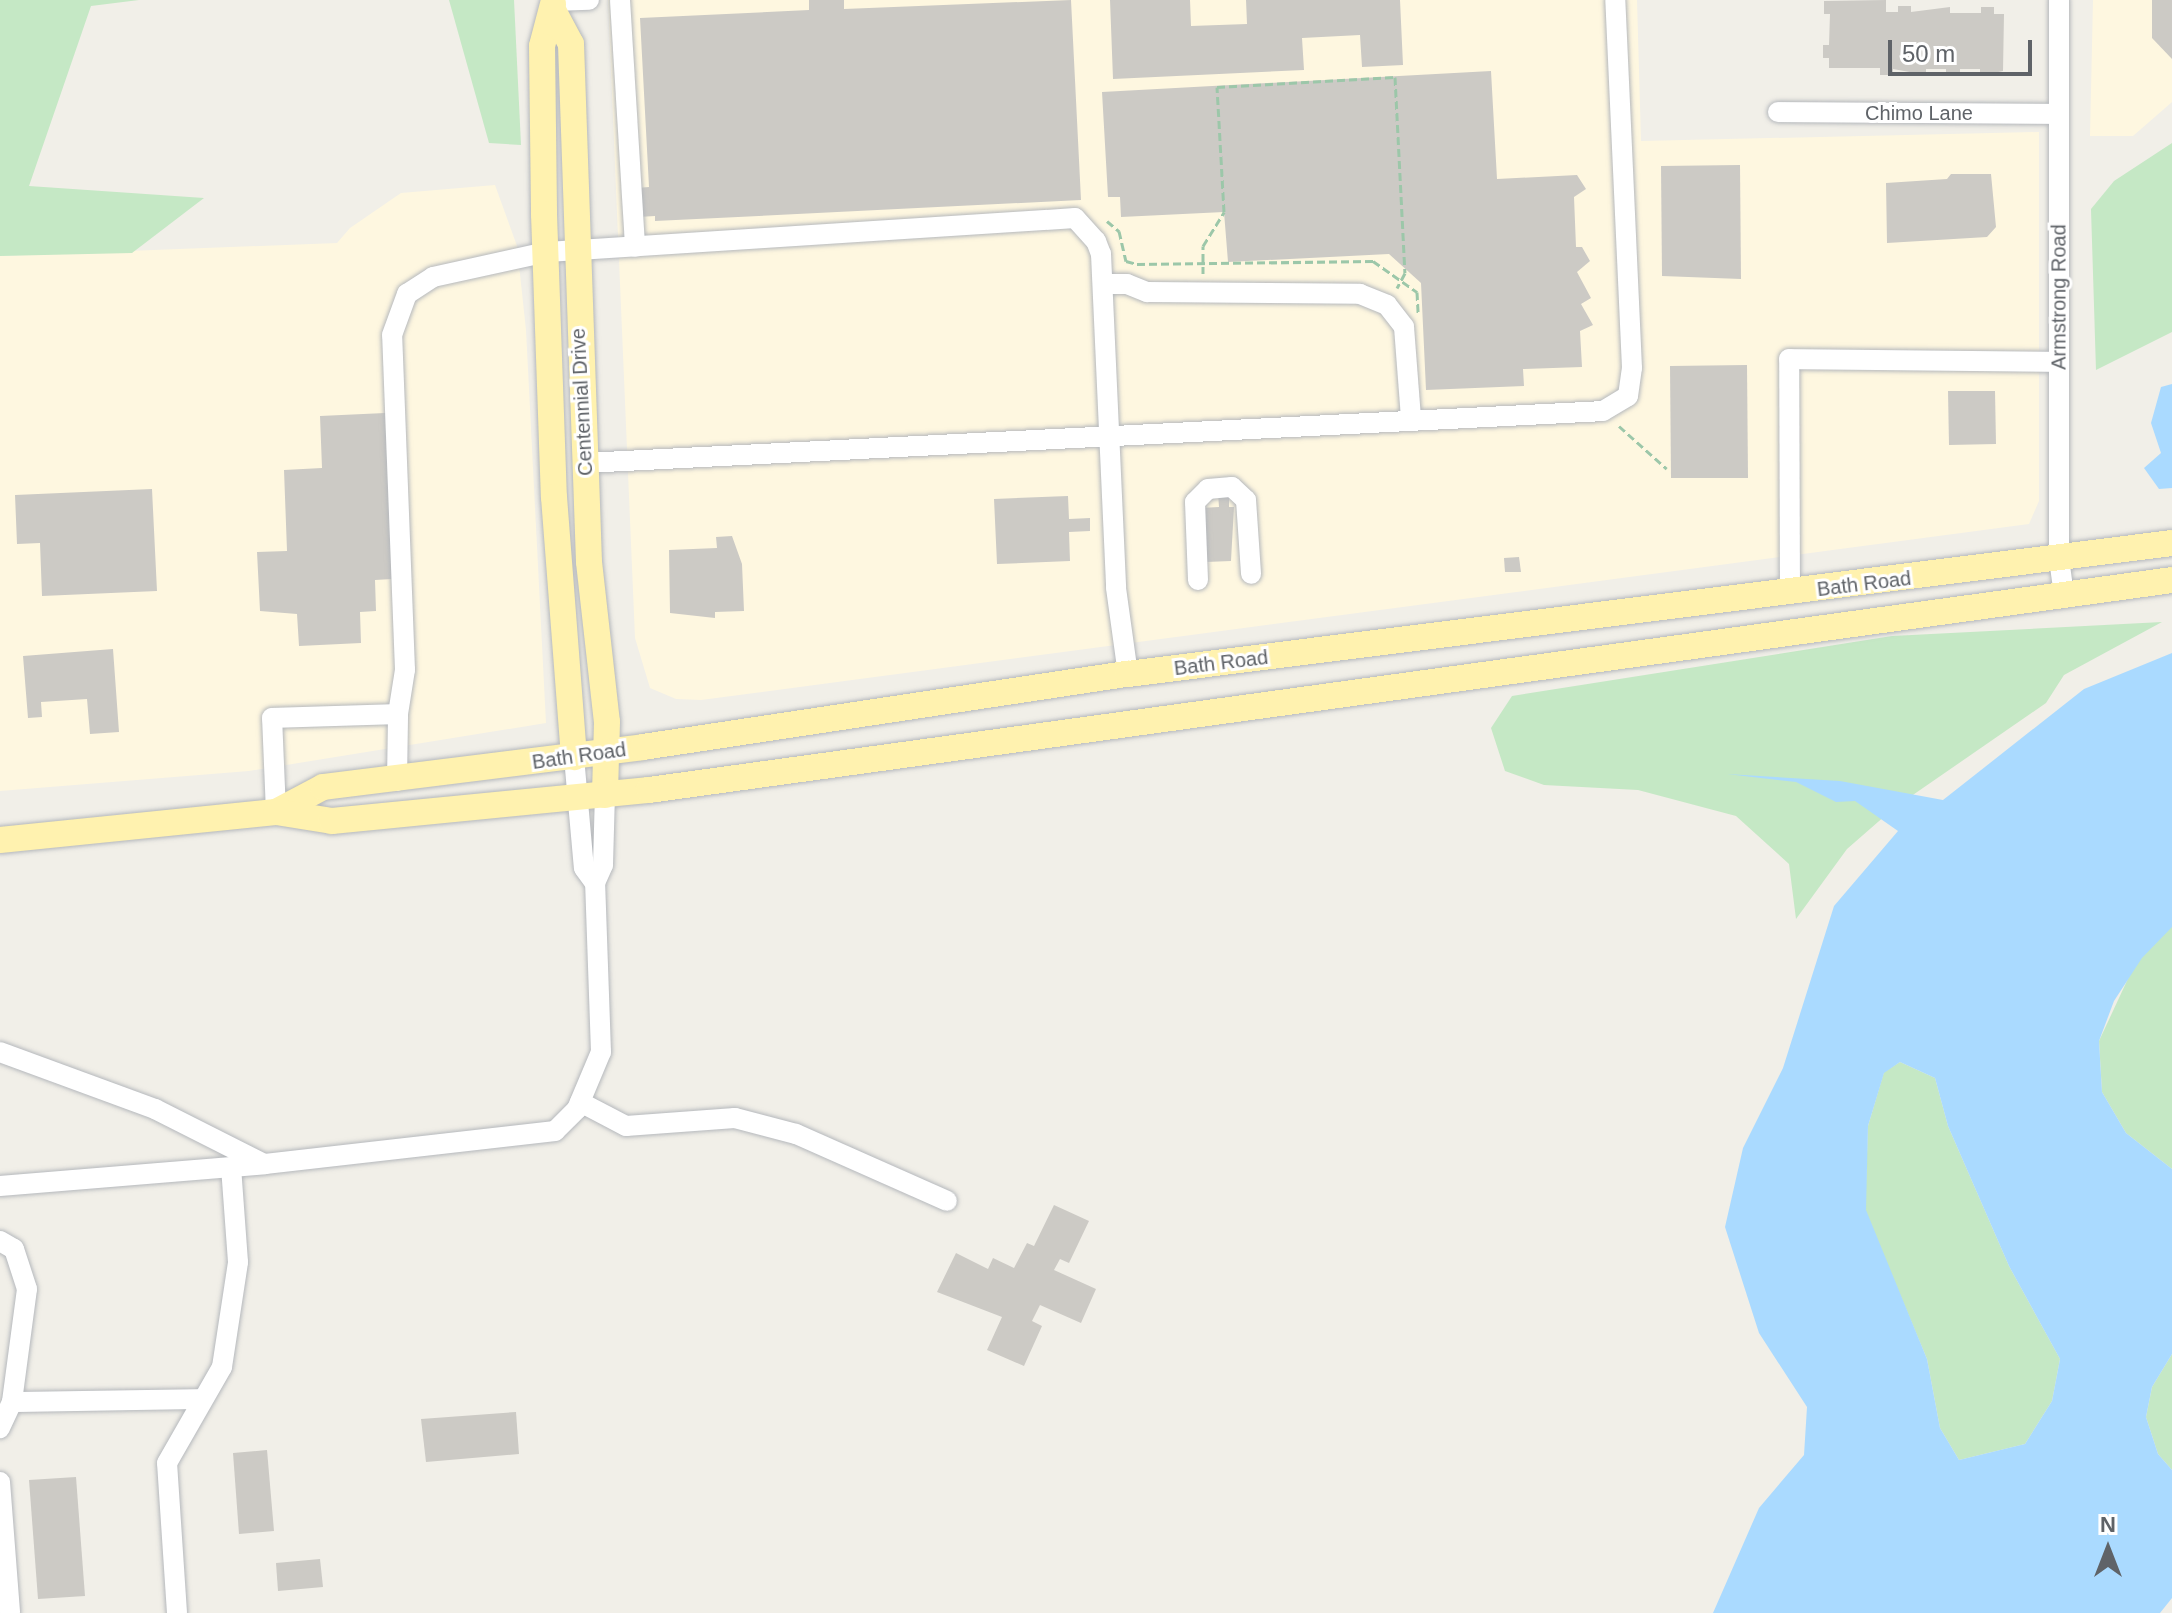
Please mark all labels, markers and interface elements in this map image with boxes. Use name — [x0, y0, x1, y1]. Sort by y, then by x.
scale bar — [1892, 24, 2036, 74]
text: 50 m — [1902, 40, 1955, 67]
street label: Chimo Lane — [1865, 101, 1973, 125]
street label: Armstrong Road — [2047, 224, 2071, 370]
street label: Centennial Drive — [566, 328, 598, 476]
street label: Bath Road — [1816, 566, 1912, 602]
street label: Bath Road — [1173, 645, 1269, 681]
street label: Bath Road — [531, 738, 627, 774]
north arrow — [2068, 1509, 2148, 1589]
text: N — [2100, 1512, 2116, 1537]

